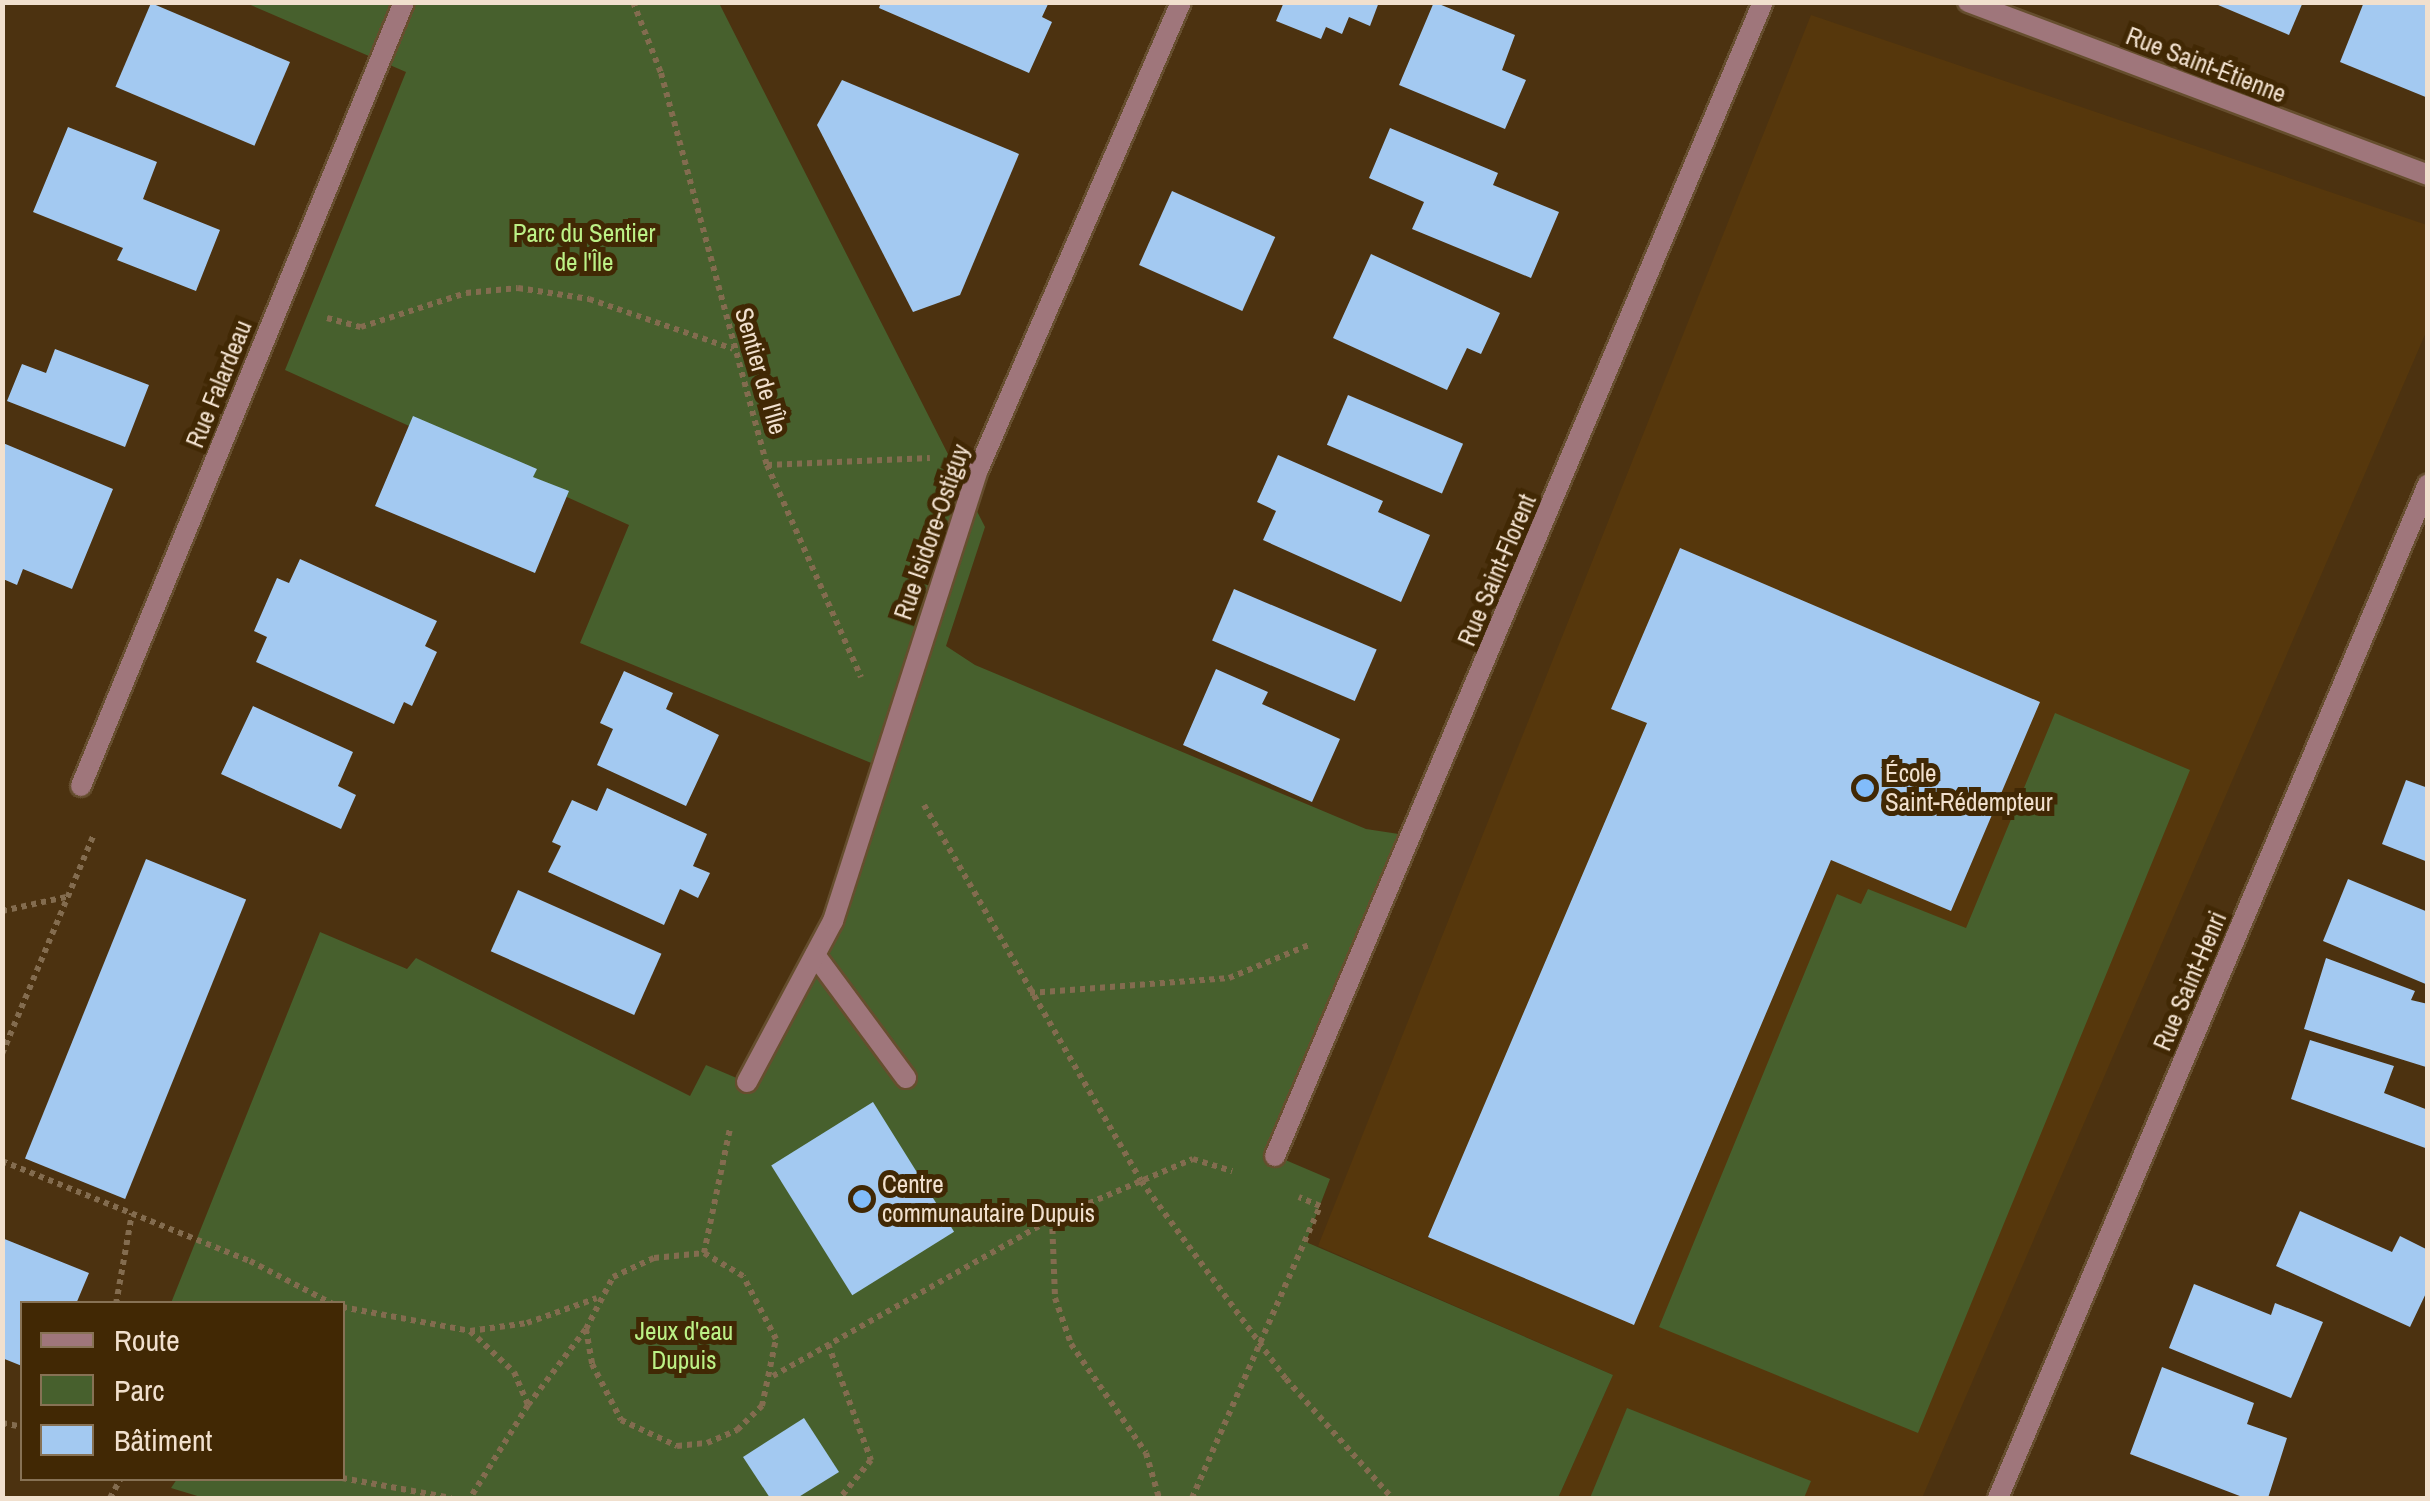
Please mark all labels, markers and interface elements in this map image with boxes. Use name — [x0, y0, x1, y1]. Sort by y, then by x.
street label: Rue Saint-Étienne — [2122, 21, 2290, 109]
park label: Parc du Sentier de l'Île — [513, 219, 655, 278]
street label: Sentier de l'Île — [729, 304, 793, 438]
street label: Rue Falardeau — [180, 316, 258, 452]
street label: Rue Isidore-Ostiguy — [888, 440, 976, 624]
street label: Rue Saint-Florent — [1452, 490, 1542, 650]
place label: École Saint-Rédempteur — [1885, 759, 2052, 818]
marker: École Saint-Rédempteur — [1854, 777, 1876, 799]
street label: Rue Saint-Henri — [2147, 907, 2233, 1055]
place label: Centre communautaire Dupuis — [882, 1170, 1095, 1229]
marker: Centre communautaire Dupuis — [851, 1188, 873, 1210]
legend — [20, 1301, 345, 1481]
park label: Jeux d'eau Dupuis — [635, 1317, 733, 1376]
text: Route — [114, 1320, 180, 1360]
text: Parc — [114, 1370, 165, 1410]
text: Bâtiment — [114, 1420, 212, 1460]

